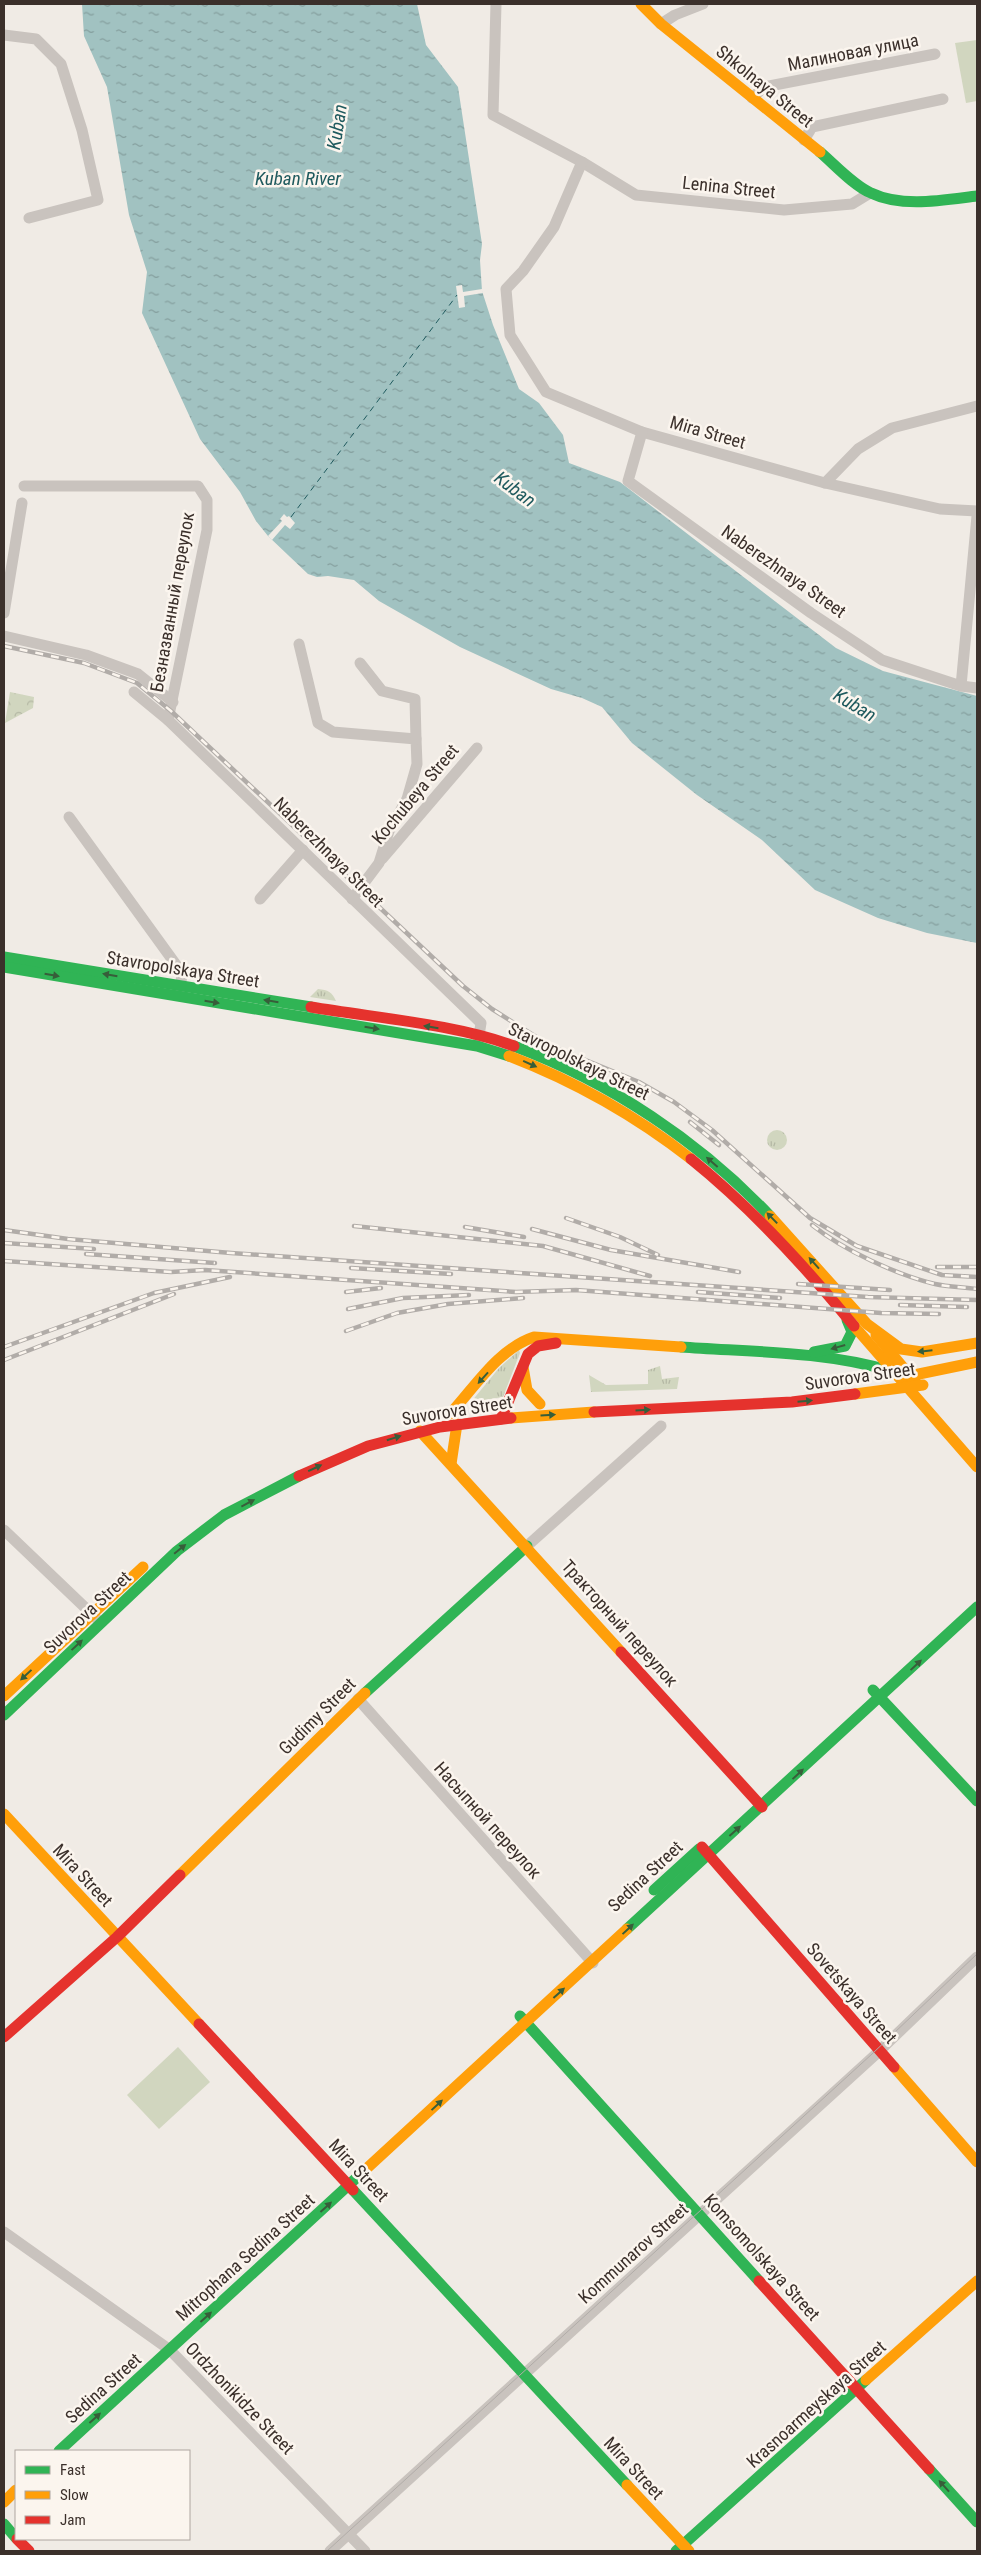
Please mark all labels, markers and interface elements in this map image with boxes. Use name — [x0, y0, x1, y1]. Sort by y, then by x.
street label: Малиновая улица — [786, 29, 920, 75]
street label: Shkolnaya Street — [712, 40, 818, 132]
water label: Kuban — [322, 103, 352, 151]
water label: Kuban River — [255, 167, 341, 190]
street label: Lenina Street — [681, 172, 777, 202]
street label: Mira Street — [668, 411, 748, 453]
water label: Kuban — [490, 466, 540, 512]
street label: Безназванный переулок — [146, 510, 198, 694]
street label: Naberezhnaya Street — [718, 520, 850, 622]
water label: Kuban — [830, 683, 880, 727]
street label: Kochubeya Street — [367, 740, 463, 848]
street label: Naberezhnaya Street — [270, 793, 388, 911]
street label: Stavropolskaya Street — [105, 947, 261, 991]
one-way arrow — [102, 970, 118, 978]
one-way arrow — [44, 971, 60, 979]
one-way arrow — [262, 996, 278, 1004]
one-way arrow — [204, 998, 220, 1006]
street label: Stavropolskaya Street — [505, 1018, 653, 1104]
one-way arrow — [423, 1022, 439, 1030]
one-way arrow — [365, 1025, 381, 1033]
one-way arrow — [523, 1061, 537, 1069]
one-way arrow — [707, 1156, 719, 1168]
one-way arrow — [766, 1212, 778, 1224]
one-way arrow — [809, 1257, 820, 1270]
one-way arrow — [830, 1343, 845, 1351]
one-way arrow — [916, 1347, 932, 1355]
street label: Suvorova Street — [803, 1358, 917, 1394]
one-way arrow — [478, 1371, 489, 1384]
street label: Suvorova Street — [400, 1391, 514, 1429]
one-way arrow — [798, 1397, 814, 1405]
one-way arrow — [635, 1406, 651, 1414]
one-way arrow — [540, 1411, 556, 1419]
one-way arrow — [386, 1434, 401, 1442]
one-way arrow — [308, 1464, 322, 1472]
one-way arrow — [240, 1499, 255, 1507]
one-way arrow — [174, 1543, 187, 1554]
street label: Тракторный переулок — [558, 1555, 683, 1691]
street label: Suvorova Street — [39, 1566, 135, 1658]
one-way arrow — [71, 1639, 83, 1651]
one-way arrow — [909, 1659, 921, 1671]
one-way arrow — [21, 1669, 33, 1681]
street label: Gudimy Street — [274, 1673, 360, 1759]
street label: Насыпной переулок — [430, 1757, 546, 1883]
one-way arrow — [791, 1768, 803, 1780]
one-way arrow — [729, 1825, 741, 1837]
street label: Sedina Street — [603, 1836, 687, 1916]
street label: Mira Street — [49, 1839, 117, 1911]
one-way arrow — [622, 1924, 635, 1935]
street label: Sovetskaya Street — [803, 1938, 901, 2048]
one-way arrow — [553, 1987, 565, 1999]
one-way arrow — [431, 2099, 443, 2111]
street label: Mira Street — [325, 2134, 393, 2206]
street label: Mitrophana Sedina Street — [171, 2189, 319, 2325]
street label: Komsomolskaya Street — [700, 2189, 824, 2325]
street label: Kommunarov Street — [574, 2198, 692, 2308]
one-way arrow — [319, 2202, 332, 2213]
one-way arrow — [199, 2311, 211, 2323]
street label: Krasnoarmeyskaya Street — [742, 2336, 890, 2472]
street label: Ordzhonikidze Street — [181, 2338, 299, 2458]
street label: Sedina Street — [61, 2349, 145, 2427]
one-way arrow — [89, 2412, 101, 2424]
street label: Mira Street — [600, 2432, 668, 2504]
legend — [15, 2450, 190, 2540]
text: Fast — [60, 2461, 85, 2479]
one-way arrow — [939, 2480, 950, 2492]
text: Slow — [60, 2486, 89, 2504]
text: Jam — [60, 2511, 86, 2529]

